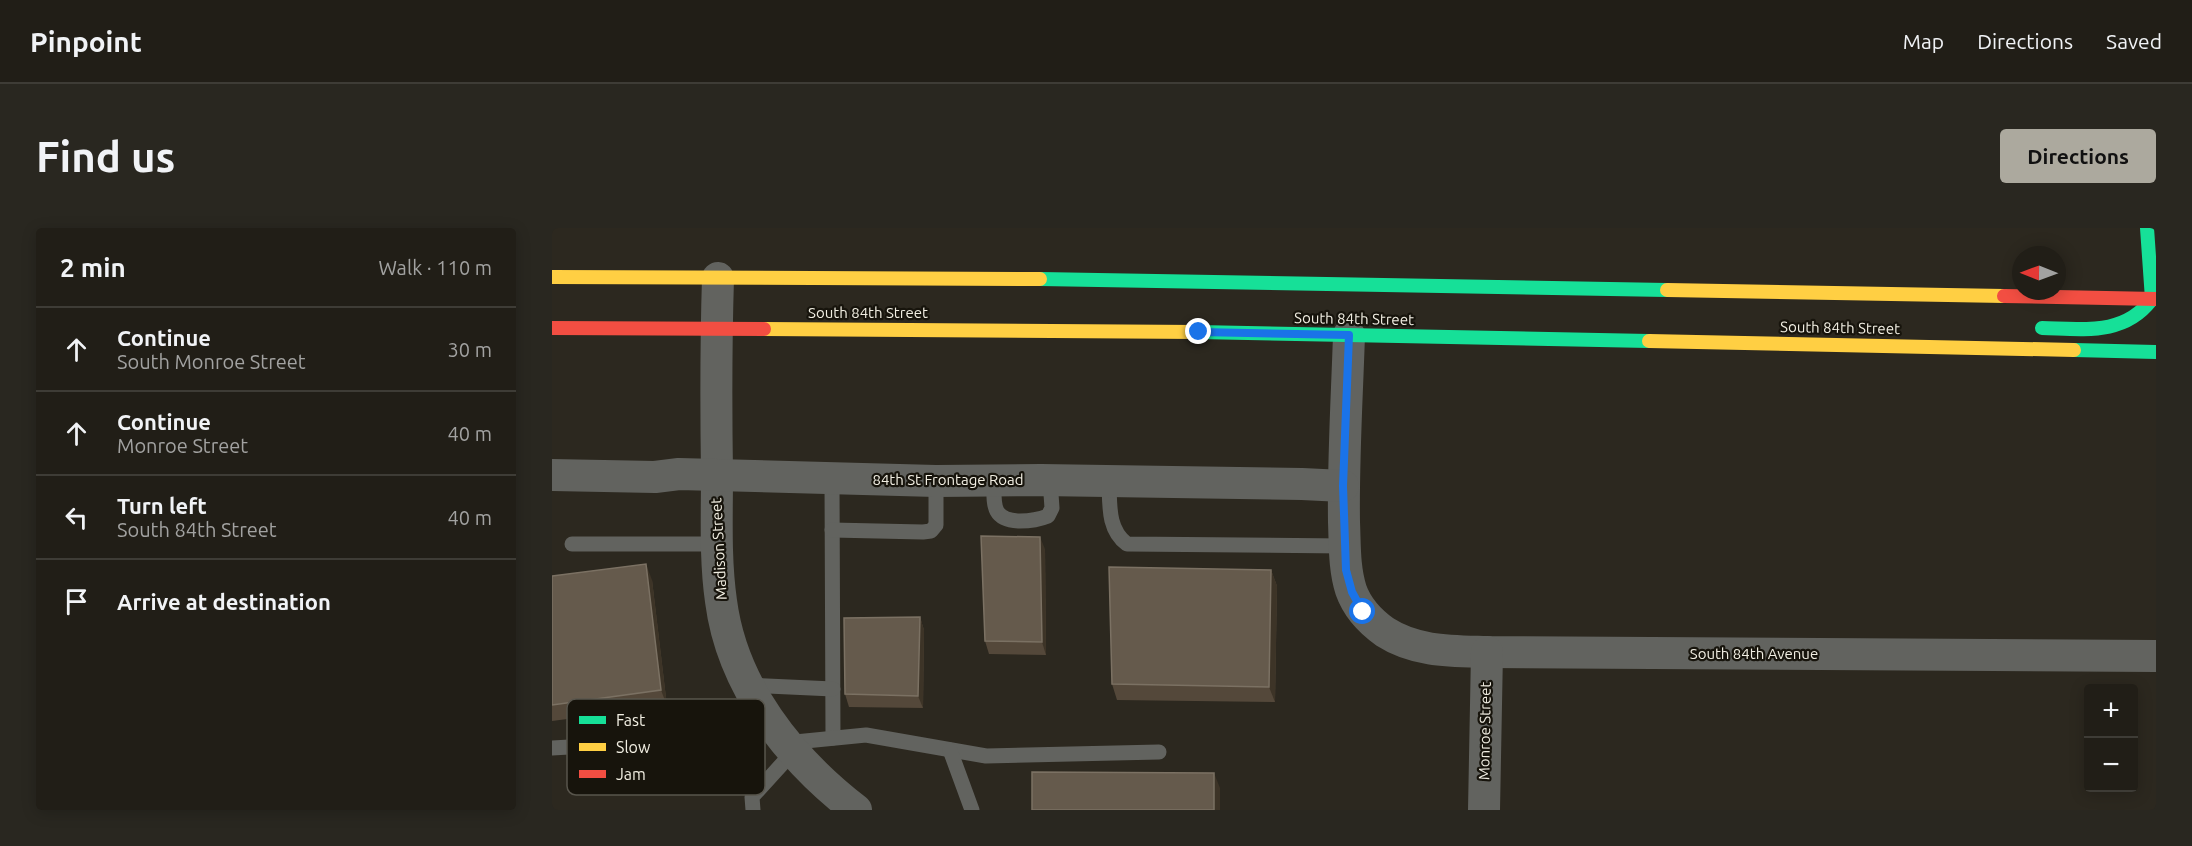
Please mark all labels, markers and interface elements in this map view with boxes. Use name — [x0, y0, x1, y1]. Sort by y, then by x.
text: Pinpoint — [30, 26, 142, 57]
text: Map — [1903, 29, 1944, 53]
text: Directions — [1977, 29, 2073, 53]
text: Saved — [2106, 29, 2162, 53]
button: Directions — [2000, 129, 2156, 183]
text: Find us — [36, 133, 175, 180]
north arrow — [2012, 246, 2066, 300]
text: 2 min — [60, 253, 126, 282]
text: Walk · 110 m — [379, 256, 492, 279]
street label: South 84th Street — [808, 304, 928, 321]
street label: South 84th Street — [1294, 309, 1414, 328]
route end — [1185, 318, 1211, 344]
street label: South 84th Street — [1780, 318, 1900, 337]
text: Continue — [117, 325, 211, 350]
icon: ahead — [60, 333, 93, 366]
text: 30 m — [448, 338, 492, 361]
text: South Monroe Street — [117, 350, 306, 373]
text: Continue — [117, 409, 211, 434]
icon: ahead — [60, 417, 93, 450]
text: 40 m — [448, 422, 492, 445]
text: Monroe Street — [117, 434, 248, 457]
street label: 84th St Frontage Road — [872, 471, 1024, 488]
text: Turn left — [117, 493, 207, 518]
street label: Madison Street — [707, 497, 730, 601]
icon: left — [60, 501, 93, 534]
text: 40 m — [448, 506, 492, 529]
text: South 84th Street — [117, 518, 277, 541]
icon: arrive — [60, 585, 93, 618]
text: Arrive at destination — [117, 589, 331, 614]
route start — [1349, 598, 1375, 624]
street label: South 84th Avenue — [1690, 645, 1818, 662]
street label: Monroe Street — [1475, 682, 1494, 780]
map controls — [2084, 684, 2138, 792]
button: + — [2084, 684, 2138, 738]
legend — [567, 699, 765, 795]
text: Fast — [616, 711, 646, 729]
text: Slow — [616, 738, 651, 756]
button: − — [2084, 738, 2138, 792]
text: Jam — [616, 765, 646, 783]

